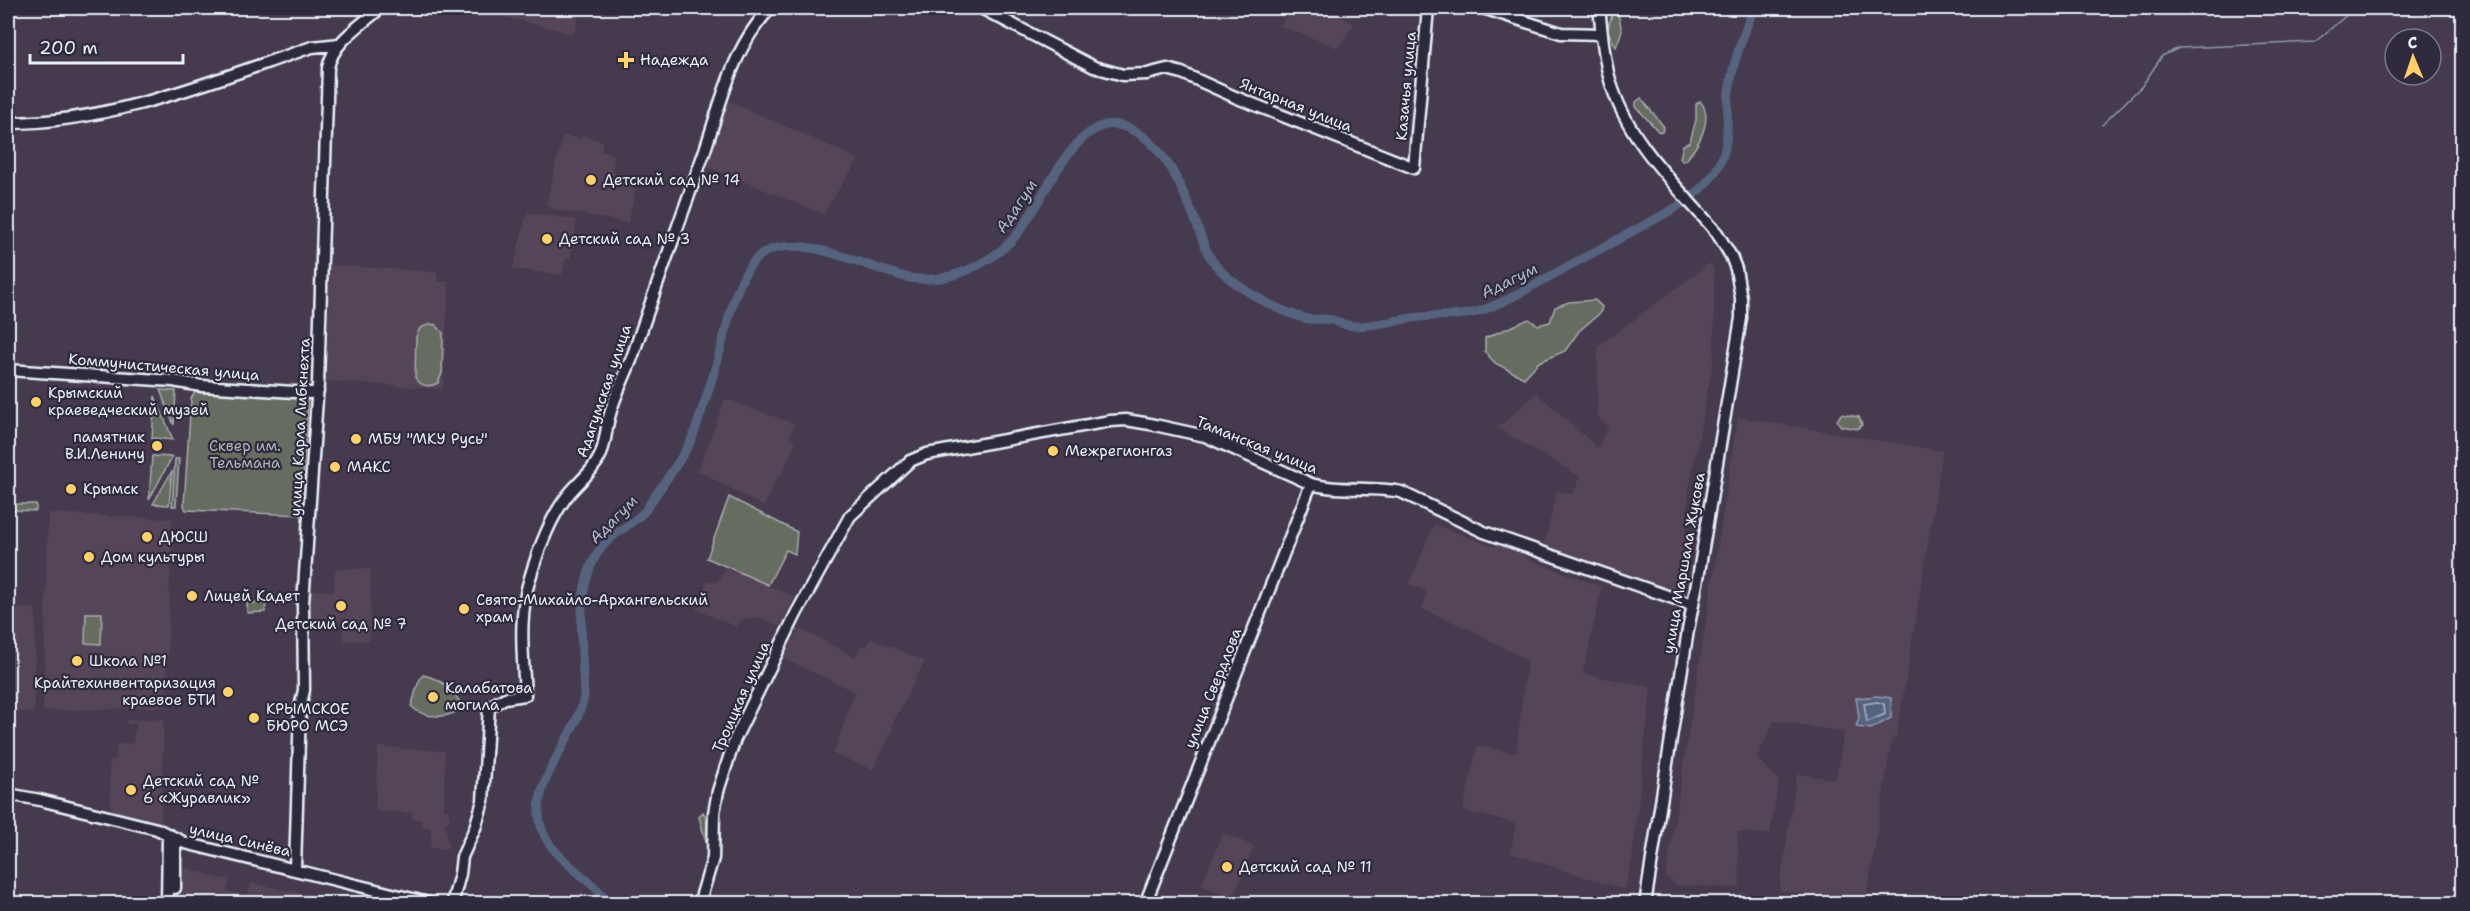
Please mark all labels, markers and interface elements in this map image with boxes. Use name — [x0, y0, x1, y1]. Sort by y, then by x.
scale bar — [30, 27, 183, 65]
north arrow — [2383, 27, 2443, 87]
street label: Казачья улица — [1391, 30, 1421, 141]
text: С — [2407, 32, 2418, 53]
text: 200 m — [39, 36, 98, 60]
place label: Надежда — [640, 50, 709, 70]
marker: Надежда — [617, 51, 635, 69]
street label: Янтарная улица — [1237, 73, 1356, 137]
place label: Детский сад № 14 — [603, 170, 740, 190]
marker: Детский сад № 14 — [584, 173, 598, 187]
water label: Адагум — [991, 175, 1042, 237]
place label: Детский сад № 3 — [559, 229, 690, 249]
marker: Детский сад № 3 — [540, 232, 554, 246]
water label: Адагум — [1478, 258, 1541, 303]
street label: Адагумская улица — [572, 321, 636, 460]
street label: улица Карла Либкнехта — [285, 337, 315, 517]
street label: Коммунистическая улица — [68, 349, 261, 385]
place label: Крымский краеведческий музей — [48, 383, 209, 420]
marker: Крымский краеведческий музей — [29, 395, 43, 409]
street label: Таманская улица — [1193, 411, 1321, 479]
place label: памятник В.И.Ленину — [65, 427, 145, 464]
place label: МБУ "МКУ Русь" — [368, 429, 488, 449]
marker: МБУ "МКУ Русь" — [349, 432, 363, 446]
park label: Сквер им. Тельмана — [209, 436, 281, 473]
marker: памятник В.И.Ленину — [150, 439, 164, 453]
place label: Межрегионгаз — [1065, 441, 1172, 461]
marker: Межрегионгаз — [1046, 444, 1060, 458]
place label: МАКС — [347, 457, 391, 477]
marker: МАКС — [328, 460, 342, 474]
street label: улица Маршала Жукова — [1658, 470, 1710, 655]
place label: Крымск — [83, 479, 138, 499]
marker: Крымск — [64, 482, 78, 496]
water label: Адагум — [585, 491, 642, 548]
place label: ДЮСШ — [159, 527, 208, 547]
marker: ДЮСШ — [140, 530, 154, 544]
place label: Дом культуры — [101, 547, 205, 567]
marker: Дом культуры — [82, 550, 96, 564]
place label: Лицей Кадет — [204, 586, 300, 606]
marker: Лицей Кадет — [185, 589, 199, 603]
place label: Свято-Михайло-Архангельский храм — [476, 590, 708, 627]
marker: Детский сад № 7 — [334, 599, 348, 613]
marker: Свято-Михайло-Архангельский храм — [457, 602, 471, 616]
place label: Детский сад № 7 — [275, 614, 407, 634]
street label: улица Свердлова — [1180, 624, 1247, 751]
street label: Троицкая улица — [707, 638, 775, 756]
place label: Школа №1 — [89, 651, 167, 671]
marker: Школа №1 — [70, 654, 84, 668]
place label: Крайтехинвентаризация краевое БТИ — [34, 673, 216, 710]
place label: Калабатова могила — [445, 678, 533, 715]
marker: Крайтехинвентаризация краевое БТИ — [221, 685, 235, 699]
marker: Калабатова могила — [426, 690, 440, 704]
place label: КРЫМСКОЕ БЮРО МСЭ — [266, 699, 350, 736]
marker: КРЫМСКОЕ БЮРО МСЭ — [247, 711, 261, 725]
place label: Детский сад № 6 «Журавлик» — [143, 771, 259, 808]
marker: Детский сад № 6 «Журавлик» — [124, 783, 138, 797]
street label: улица Синёва — [187, 819, 293, 862]
place label: Детский сад № 11 — [1239, 857, 1372, 877]
marker: Детский сад № 11 — [1220, 860, 1234, 874]

